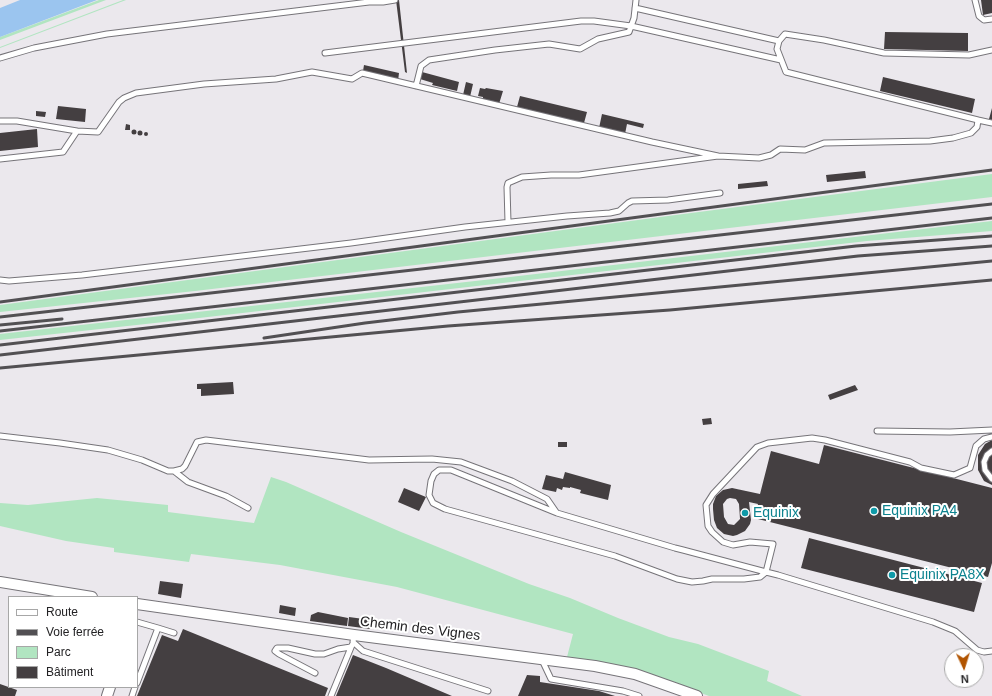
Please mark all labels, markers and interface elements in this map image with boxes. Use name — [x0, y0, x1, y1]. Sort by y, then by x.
place label: Equinix PA4 — [882, 503, 957, 519]
place label: Equinix — [753, 505, 799, 521]
marker: Equinix PA4 — [869, 506, 879, 516]
marker: Equinix — [740, 508, 750, 518]
place label: Equinix PA8X — [900, 567, 985, 583]
marker: Equinix PA8X — [887, 570, 897, 580]
legend — [8, 596, 138, 688]
text: Route — [46, 605, 78, 619]
street label: Chemin des Vignes — [359, 613, 481, 645]
text: Voie ferrée — [46, 625, 104, 639]
text: Parc — [46, 645, 71, 659]
north arrow — [944, 648, 984, 688]
text: Bâtiment — [46, 665, 93, 679]
text: N — [960, 673, 969, 685]

